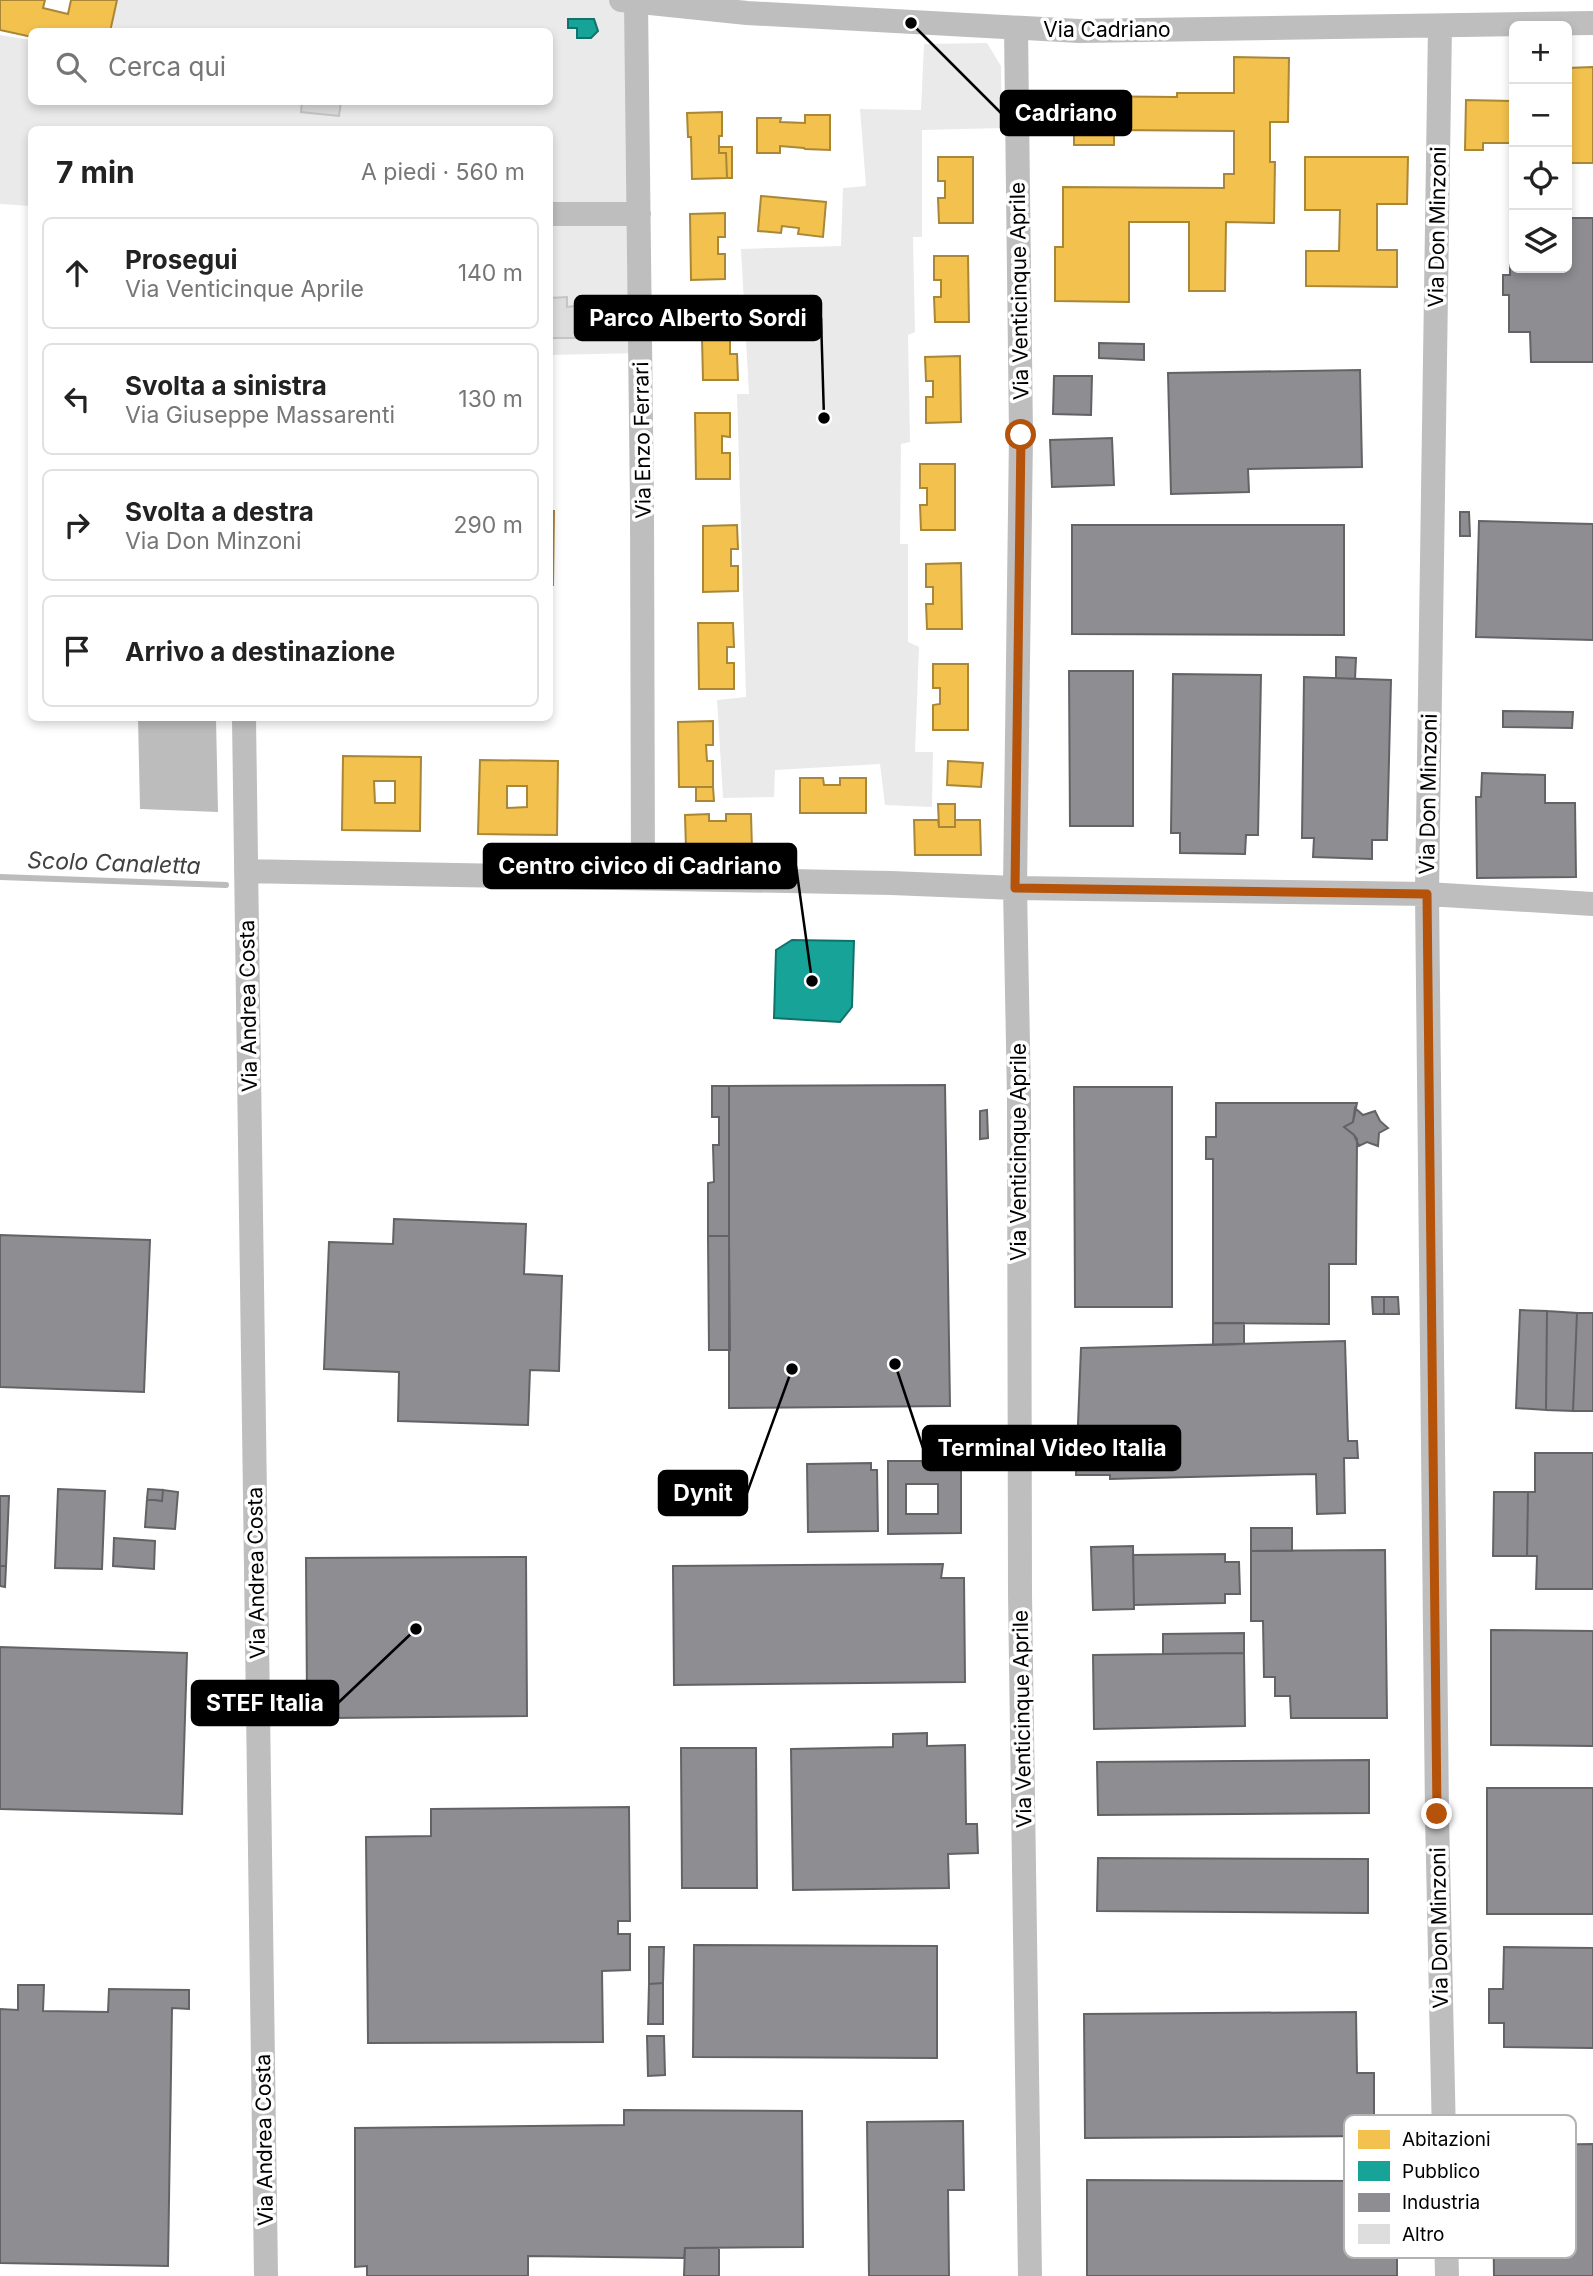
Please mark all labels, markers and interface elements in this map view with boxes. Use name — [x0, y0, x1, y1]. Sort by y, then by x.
street label: Via Cadriano — [1043, 17, 1171, 42]
map controls — [1509, 21, 1572, 273]
button: + — [1509, 21, 1572, 84]
search box — [28, 28, 553, 105]
icon: search — [52, 48, 90, 86]
text: Cerca qui — [108, 51, 226, 82]
button: − — [1509, 84, 1572, 147]
callout: Cadriano — [1001, 91, 1131, 135]
text: Cadriano — [1015, 99, 1117, 127]
street label: Via Don Minzoni — [1423, 146, 1451, 308]
button: locate — [1509, 147, 1572, 210]
text: 7 min — [56, 154, 135, 190]
text: A piedi · 560 m — [361, 158, 525, 186]
street label: Via Venticinque Aprile — [1005, 182, 1033, 400]
button: layers — [1509, 210, 1572, 273]
text: Prosegui — [125, 244, 237, 275]
icon: ahead — [58, 254, 96, 292]
text: 140 m — [458, 259, 523, 287]
text: Via Venticinque Aprile — [125, 275, 364, 303]
callout: Parco Alberto Sordi — [575, 296, 821, 340]
text: Parco Alberto Sordi — [589, 304, 807, 332]
street label: Via Enzo Ferrari — [628, 361, 656, 519]
text: Svolta a sinistra — [125, 370, 327, 401]
icon: left — [58, 380, 96, 418]
text: 130 m — [458, 385, 523, 413]
text: Via Giuseppe Massarenti — [125, 401, 395, 429]
route start — [1005, 419, 1036, 450]
text: Svolta a destra — [125, 496, 314, 527]
icon: right — [58, 506, 96, 544]
text: 290 m — [454, 511, 523, 539]
text: Via Don Minzoni — [125, 527, 302, 555]
icon: arrive — [58, 632, 96, 670]
text: Arrivo a destinazione — [125, 636, 395, 667]
street label: Via Don Minzoni — [1414, 713, 1442, 875]
callout: Centro civico di Cadriano — [484, 844, 796, 888]
water label: Scolo Canaletta — [27, 846, 201, 880]
text: Centro civico di Cadriano — [498, 852, 782, 880]
street label: Via Andrea Costa — [234, 920, 262, 1092]
street label: Via Venticinque Aprile — [1006, 1043, 1031, 1261]
callout: Terminal Video Italia — [923, 1426, 1180, 1470]
text: Terminal Video Italia — [937, 1434, 1167, 1462]
callout: Dynit — [659, 1471, 747, 1515]
text: Dynit — [673, 1479, 733, 1507]
street label: Via Andrea Costa — [242, 1487, 270, 1659]
street label: Via Venticinque Aprile — [1008, 1610, 1036, 1828]
callout: STEF Italia — [192, 1681, 338, 1725]
text: STEF Italia — [206, 1689, 324, 1717]
route end — [1421, 1798, 1452, 1829]
street label: Via Don Minzoni — [1425, 1847, 1453, 2009]
street label: Via Andrea Costa — [250, 2054, 278, 2226]
legend — [1344, 2115, 1576, 2258]
text: Abitazioni — [1402, 2128, 1491, 2151]
text: Pubblico — [1402, 2160, 1480, 2183]
text: Industria — [1402, 2191, 1480, 2214]
text: Altro — [1402, 2223, 1444, 2246]

